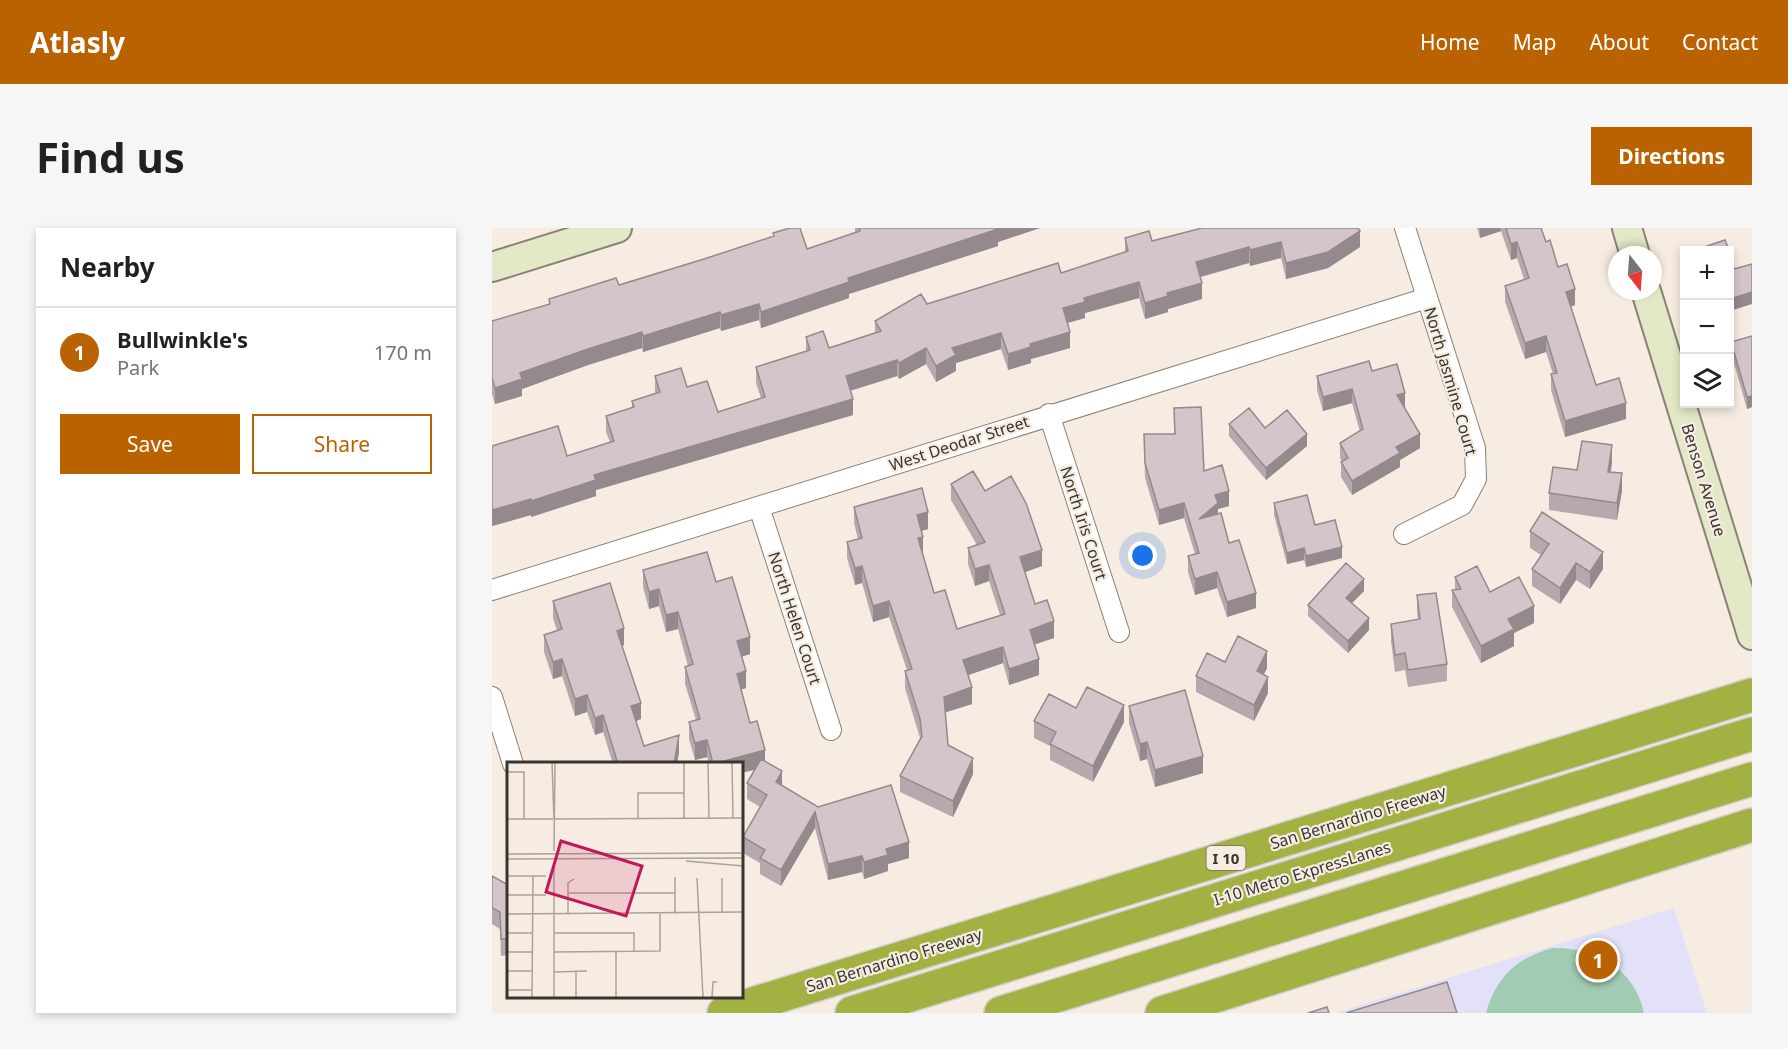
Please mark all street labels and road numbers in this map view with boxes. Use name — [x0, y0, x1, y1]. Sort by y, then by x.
street label: North Jasmine Court — [1419, 304, 1483, 458]
street label: West Deodar Street — [886, 410, 1032, 476]
street label: Benson Avenue — [1676, 421, 1732, 539]
street label: North Iris Court — [1055, 463, 1113, 583]
street label: North Helen Court — [763, 549, 827, 687]
street label: San Bernardino Freeway — [1267, 780, 1449, 854]
street label: I-10 Metro ExpressLanes — [1211, 836, 1393, 910]
road number: I 10 — [1206, 846, 1246, 870]
street label: San Bernardino Freeway — [803, 923, 985, 997]

